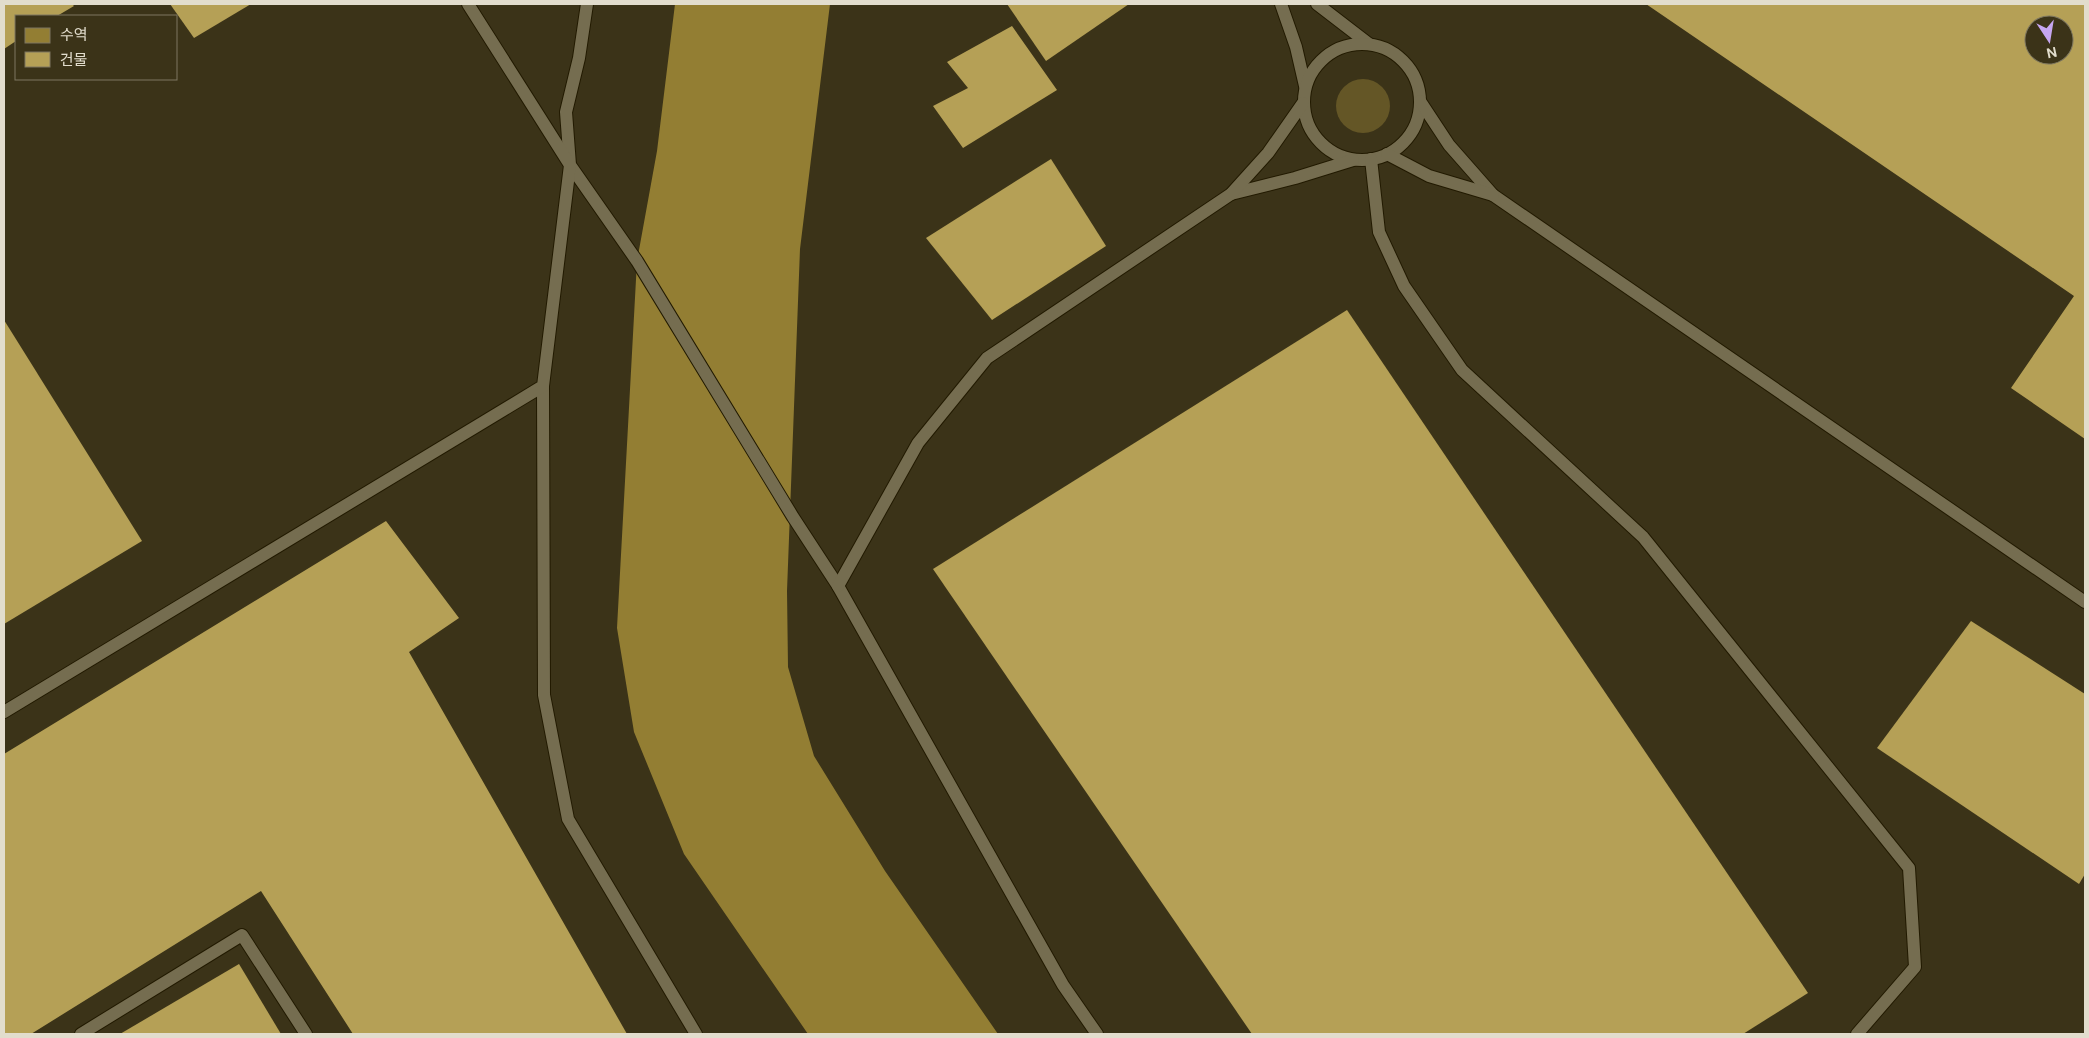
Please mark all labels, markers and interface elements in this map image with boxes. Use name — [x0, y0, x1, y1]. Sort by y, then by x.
legend — [15, 15, 178, 80]
north arrow — [2024, 15, 2074, 65]
text: 수역 — [60, 25, 88, 45]
text: N — [2045, 43, 2059, 63]
text: 건물 — [60, 50, 88, 70]

